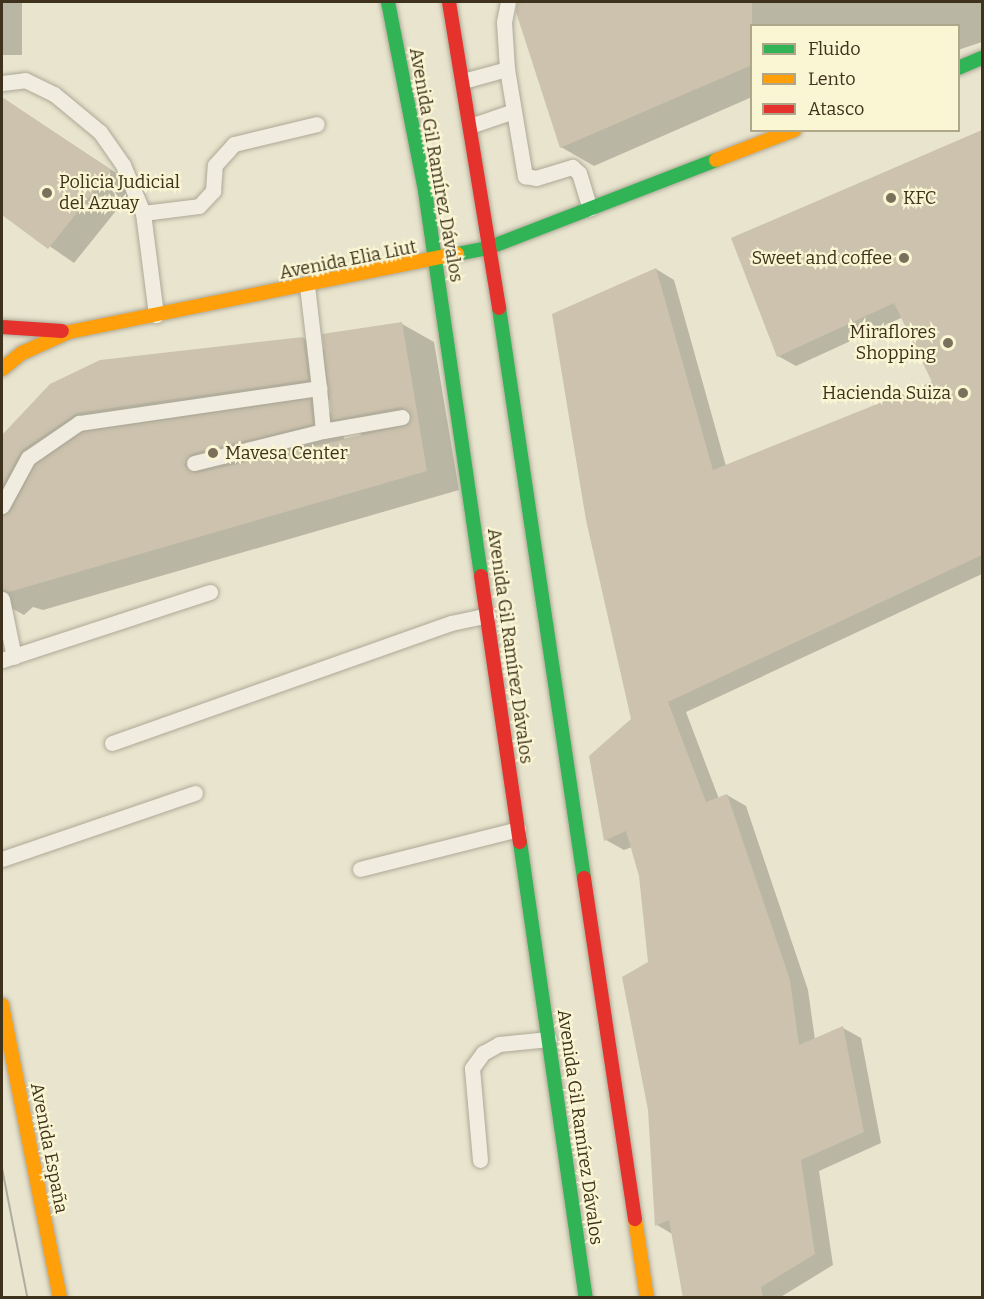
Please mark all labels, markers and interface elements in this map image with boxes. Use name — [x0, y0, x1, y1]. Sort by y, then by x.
legend — [750, 24, 960, 132]
text: Fluido — [808, 38, 861, 60]
street label: Avenida Gil Ramírez Dávalos — [405, 46, 467, 284]
text: Lento — [808, 68, 856, 90]
text: Atasco — [808, 98, 864, 120]
place label: Policia Judicial del Azuay — [59, 172, 180, 214]
marker: Policia Judicial del Azuay — [40, 186, 54, 200]
place label: KFC — [903, 187, 936, 209]
marker: KFC — [884, 191, 898, 205]
street label: Avenida Elia Liut — [278, 236, 418, 284]
place label: Sweet and coffee — [752, 247, 892, 269]
marker: Sweet and coffee — [897, 251, 911, 265]
place label: Miraflores Shopping — [849, 322, 936, 364]
marker: Miraflores Shopping — [941, 336, 955, 350]
place label: Hacienda Suiza — [822, 382, 951, 404]
marker: Hacienda Suiza — [956, 386, 970, 400]
place label: Mavesa Center — [225, 442, 348, 464]
marker: Mavesa Center — [206, 446, 220, 460]
street label: Avenida Gil Ramírez Dávalos — [483, 527, 537, 765]
street label: Avenida Gil Ramírez Dávalos — [553, 1008, 607, 1246]
street label: Avenida España — [26, 1081, 72, 1215]

